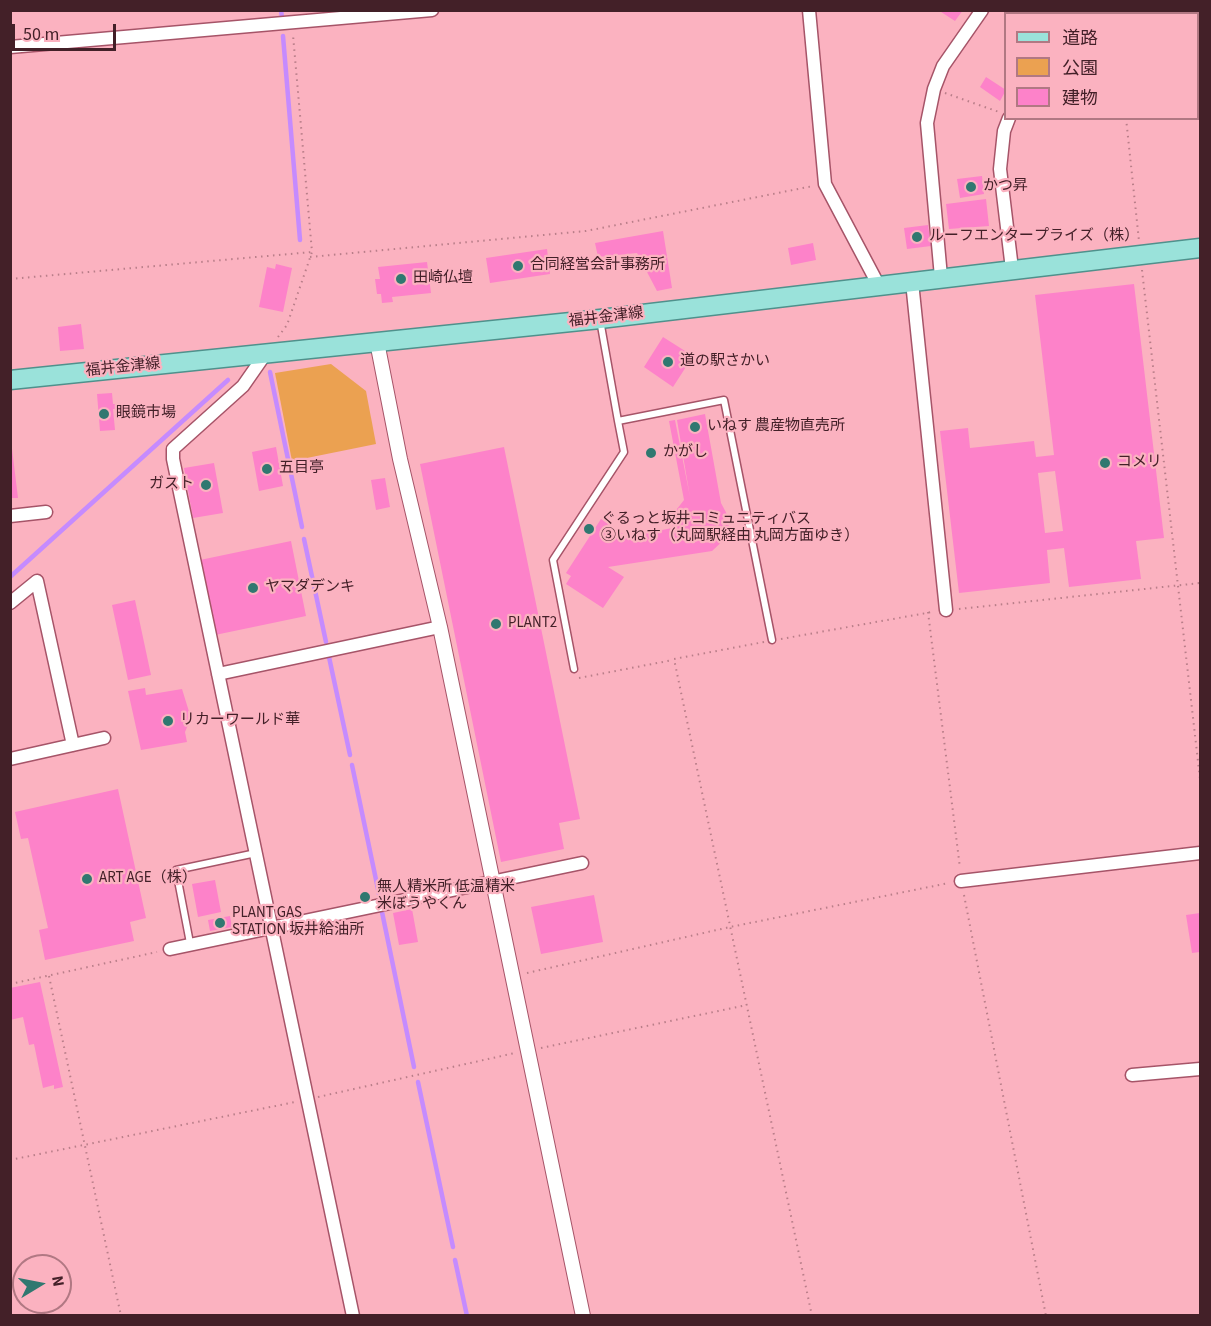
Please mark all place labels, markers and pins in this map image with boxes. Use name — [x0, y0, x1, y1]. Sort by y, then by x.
place label: かつ昇 — [983, 178, 1028, 196]
marker: かつ昇 — [964, 180, 978, 194]
place label: ルーフエンタープライズ（株） — [929, 228, 1139, 246]
marker: ルーフエンタープライズ（株） — [910, 230, 924, 244]
place label: 合同経営会計事務所 — [530, 257, 665, 275]
marker: 合同経営会計事務所 — [511, 259, 525, 273]
place label: 田崎仏壇 — [413, 270, 473, 288]
marker: 田崎仏壇 — [394, 272, 408, 286]
place label: 道の駅さかい — [680, 353, 770, 371]
marker: 道の駅さかい — [661, 355, 675, 369]
place label: 眼鏡市場 — [116, 405, 176, 423]
marker: 眼鏡市場 — [97, 407, 111, 421]
place label: いねす 農産物直売所 — [707, 418, 845, 436]
marker: いねす 農産物直売所 — [688, 420, 702, 434]
place label: かがし — [663, 444, 708, 462]
marker: かがし — [644, 446, 658, 460]
place label: コメリ — [1117, 454, 1162, 472]
marker: コメリ — [1098, 456, 1112, 470]
place label: 五目亭 — [279, 460, 324, 478]
marker: 五目亭 — [260, 462, 274, 476]
place label: ガスト — [149, 476, 194, 494]
marker: ガスト — [199, 478, 213, 492]
place label: ぐるっと坂井コミュニティバス ③いねす（丸岡駅経由 丸岡方面ゆき） — [601, 511, 859, 546]
marker: ぐるっと坂井コミュニティバス ③いねす（丸岡駅経由 丸岡方面ゆき） — [582, 522, 596, 536]
place label: ヤマダデンキ — [265, 579, 355, 597]
marker: ヤマダデンキ — [246, 581, 260, 595]
place label: PLANT2 — [508, 615, 557, 633]
marker: PLANT2 — [489, 617, 503, 631]
place label: リカーワールド華 — [180, 712, 300, 730]
marker: リカーワールド華 — [161, 714, 175, 728]
place label: ART AGE（株） — [99, 870, 197, 888]
marker: ART AGE（株） — [80, 872, 94, 886]
place label: 無人精米所 低温精米 米ぼうやくん — [377, 879, 515, 914]
marker: 無人精米所 低温精米 米ぼうやくん — [358, 890, 372, 904]
place label: PLANT GAS STATION 坂井給油所 — [232, 905, 364, 940]
marker: PLANT GAS STATION 坂井給油所 — [213, 916, 227, 930]

